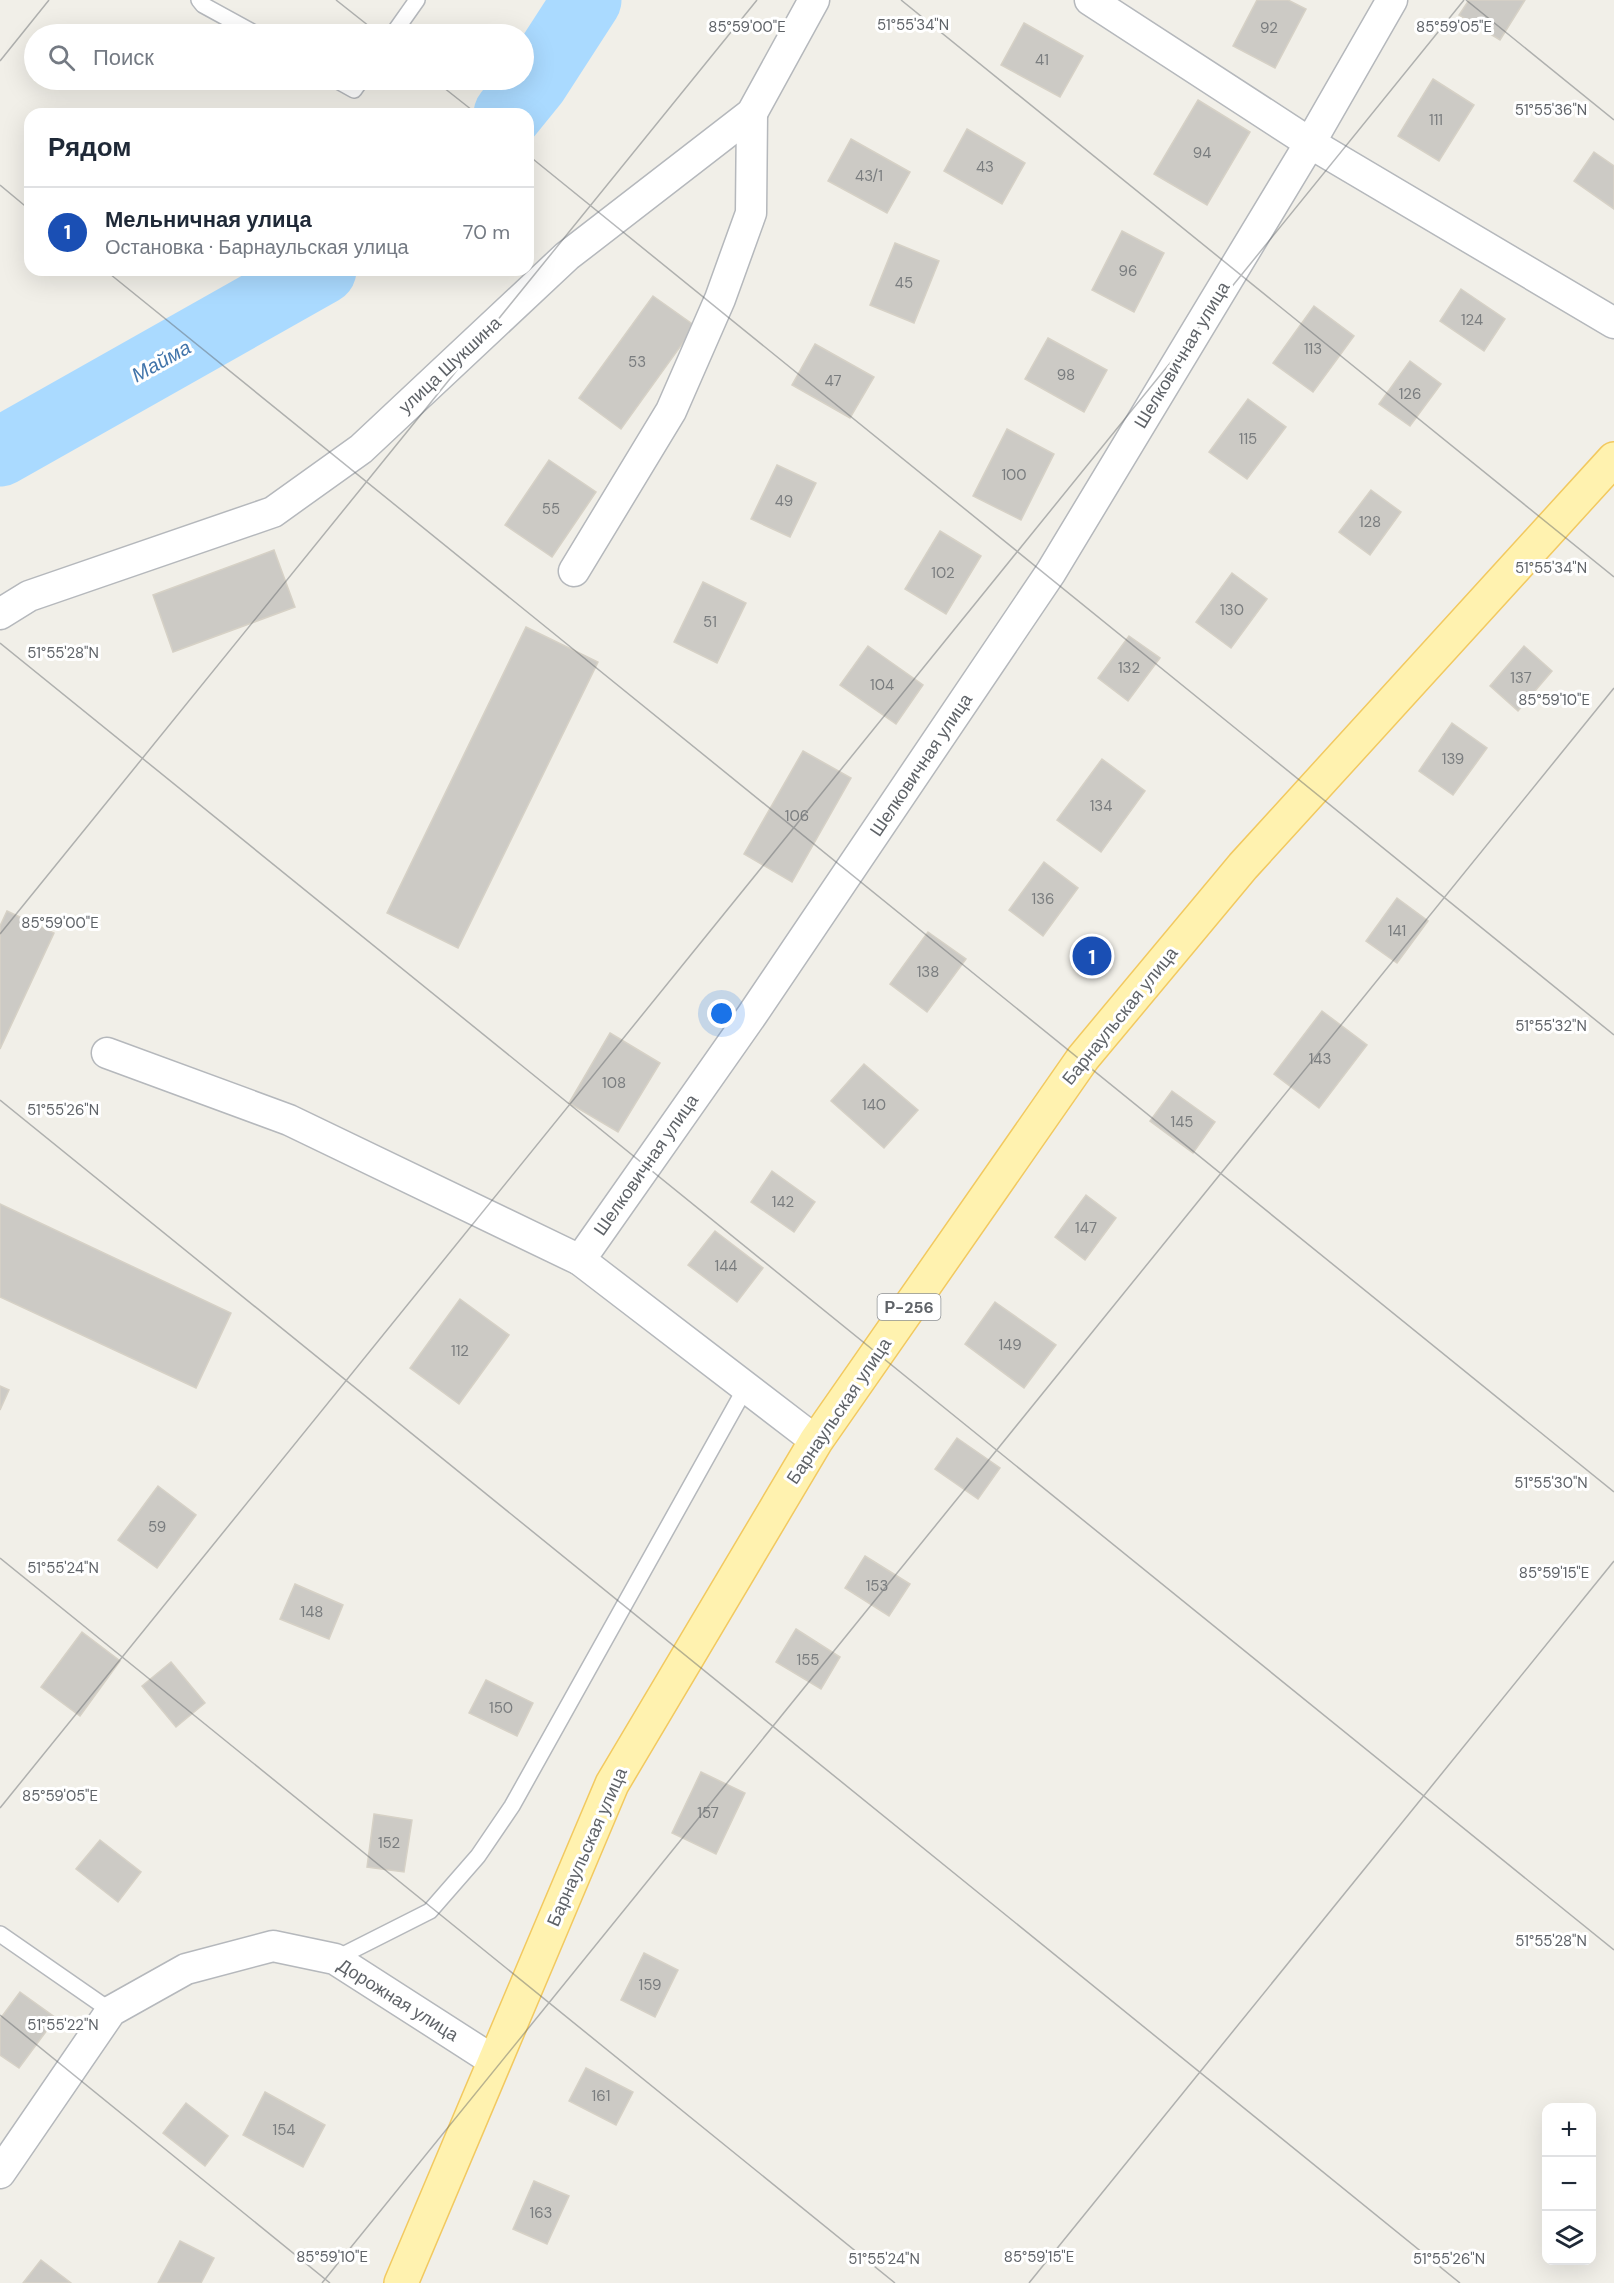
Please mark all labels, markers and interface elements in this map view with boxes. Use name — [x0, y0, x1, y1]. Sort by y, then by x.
text: 51°55'34"N — [877, 15, 949, 35]
text: 85°59'00"E — [708, 17, 786, 37]
text: 85°59'05"E — [1416, 17, 1492, 37]
house number: 92 — [1260, 18, 1278, 38]
search box — [24, 24, 534, 90]
icon: search — [45, 41, 78, 74]
text: Поиск — [93, 43, 154, 72]
house number: 41 — [1035, 50, 1049, 70]
text: 51°55'36"N — [1515, 100, 1587, 120]
house number: 111 — [1429, 110, 1443, 130]
text: Рядом — [48, 130, 131, 164]
house number: 94 — [1193, 143, 1211, 163]
house number: 43 — [976, 157, 994, 177]
house number: 43/1 — [855, 166, 883, 186]
text: Мельничная улица — [105, 205, 312, 234]
text: 1 — [64, 219, 71, 245]
text: 70 m — [463, 219, 510, 245]
text: Остановка · Барнаульская улица — [105, 234, 409, 260]
house number: 96 — [1119, 261, 1137, 281]
house number: 45 — [895, 273, 913, 293]
street label: Шелковичная улица — [1129, 276, 1236, 433]
house number: 124 — [1461, 310, 1483, 330]
street label: улица Шукшина — [394, 311, 507, 419]
water label: Майма — [127, 334, 195, 388]
house number: 113 — [1304, 339, 1322, 359]
house number: 53 — [628, 352, 646, 372]
house number: 98 — [1057, 365, 1075, 385]
house number: 47 — [824, 371, 842, 391]
house number: 126 — [1399, 384, 1421, 404]
house number: 115 — [1239, 429, 1257, 449]
house number: 100 — [1001, 465, 1027, 485]
house number: 49 — [775, 491, 793, 511]
house number: 55 — [542, 499, 560, 519]
house number: 128 — [1359, 512, 1381, 532]
text: 51°55'34"N — [1515, 558, 1587, 578]
house number: 102 — [931, 563, 955, 583]
house number: 130 — [1220, 600, 1244, 620]
house number: 51 — [703, 612, 717, 632]
text: 51°55'28"N — [27, 643, 99, 663]
house number: 132 — [1118, 658, 1140, 678]
house number: 137 — [1510, 668, 1532, 688]
house number: 104 — [870, 675, 894, 695]
street label: Шелковичная улица — [864, 688, 978, 841]
text: 85°59'10"E — [1518, 690, 1590, 710]
house number: 139 — [1442, 749, 1464, 769]
house number: 134 — [1090, 796, 1112, 816]
house number: 106 — [785, 806, 809, 826]
house number: 136 — [1032, 889, 1054, 909]
text: 85°59'00"E — [21, 913, 99, 933]
house number: 141 — [1388, 921, 1406, 941]
pin: 1 — [1072, 934, 1112, 978]
street label: Барнаульская улица — [1057, 941, 1184, 1090]
house number: 138 — [917, 962, 939, 982]
your location — [707, 999, 736, 1028]
text: 51°55'32"N — [1515, 1016, 1587, 1036]
house number: 143 — [1309, 1049, 1331, 1069]
house number: 108 — [602, 1073, 626, 1093]
street label: Шелковичная улица — [588, 1089, 704, 1240]
house number: 140 — [862, 1095, 886, 1115]
text: 51°55'26"N — [27, 1100, 99, 1120]
house number: 145 — [1171, 1112, 1193, 1132]
house number: 142 — [772, 1192, 794, 1212]
house number: 147 — [1075, 1218, 1097, 1238]
house number: 144 — [715, 1256, 737, 1276]
road number: Р-256 — [878, 1294, 940, 1320]
street label: Барнаульская улица — [781, 1332, 897, 1489]
house number: 149 — [998, 1335, 1022, 1355]
house number: 112 — [451, 1341, 469, 1361]
text: 51°55'30"N — [1514, 1473, 1588, 1493]
house number: 59 — [148, 1517, 166, 1537]
text: 51°55'24"N — [27, 1558, 99, 1578]
text: 85°59'15"E — [1519, 1563, 1589, 1583]
house number: 153 — [866, 1576, 888, 1596]
house number: 148 — [301, 1602, 323, 1622]
house number: 155 — [797, 1650, 819, 1670]
house number: 150 — [489, 1698, 513, 1718]
street label: Барнаульская улица — [541, 1763, 633, 1930]
text: 85°59'05"E — [22, 1786, 98, 1806]
house number: 157 — [697, 1803, 719, 1823]
house number: 152 — [378, 1833, 400, 1853]
text: 51°55'28"N — [1515, 1931, 1587, 1951]
street label: Дорожная улица — [333, 1953, 464, 2047]
house number: 159 — [639, 1975, 661, 1995]
text: 51°55'22"N — [27, 2015, 99, 2035]
house number: 161 — [592, 2086, 610, 2106]
map controls — [1542, 2103, 1596, 2265]
button: + — [1542, 2103, 1596, 2157]
house number: 154 — [273, 2120, 295, 2140]
button: − — [1542, 2157, 1596, 2211]
house number: 163 — [530, 2203, 552, 2223]
button: layers — [1542, 2211, 1596, 2265]
text: 85°59'10"E — [296, 2247, 368, 2267]
text: 85°59'15"E — [1004, 2247, 1074, 2267]
text: 51°55'24"N — [848, 2249, 920, 2269]
text: 51°55'26"N — [1413, 2249, 1485, 2269]

